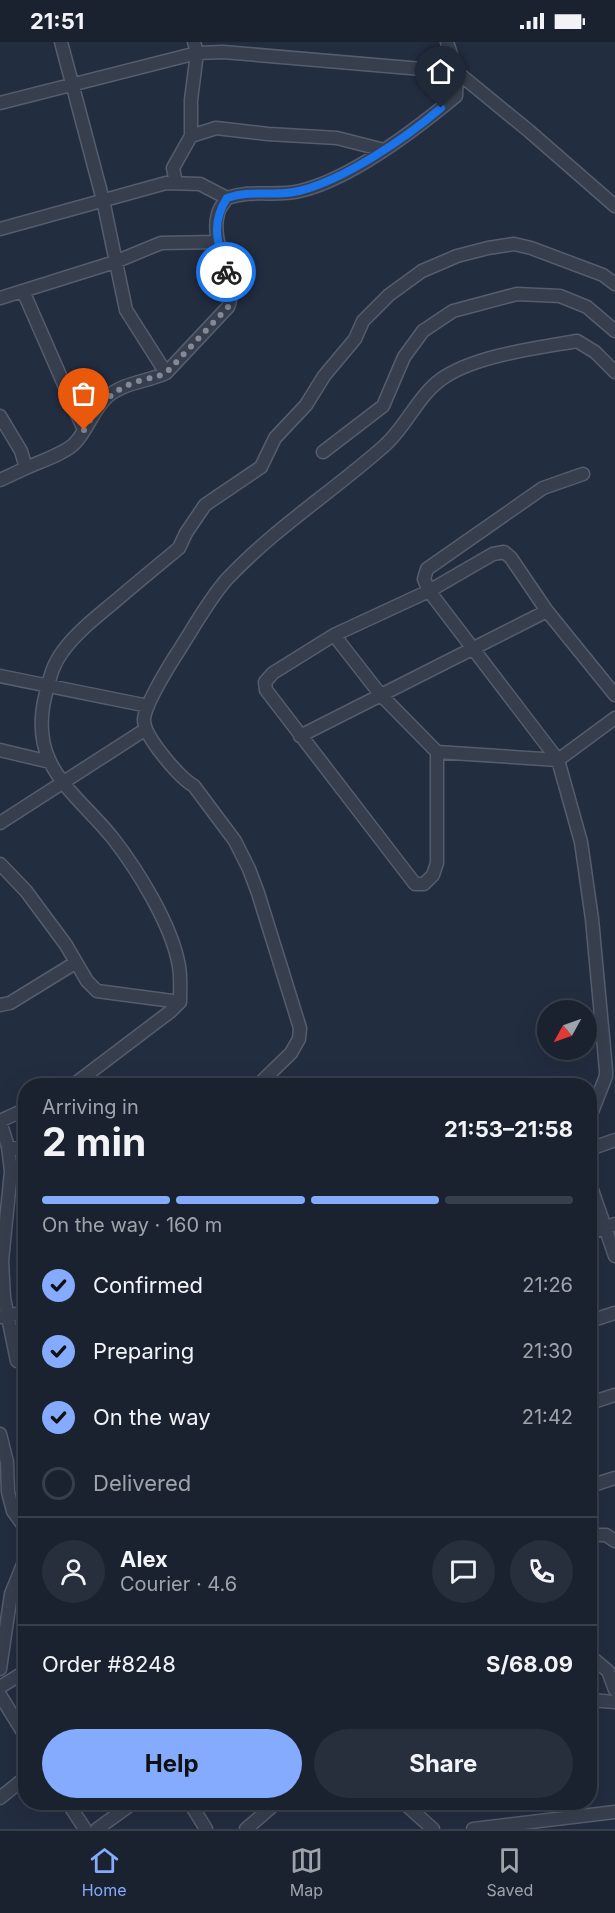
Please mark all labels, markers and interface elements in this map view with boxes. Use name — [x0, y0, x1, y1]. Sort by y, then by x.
text: 21:51 — [30, 8, 84, 34]
pin — [415, 46, 466, 108]
icon: home — [424, 55, 457, 88]
courier — [196, 242, 256, 302]
icon: bike — [210, 256, 243, 289]
pin — [58, 368, 109, 430]
icon: bag — [67, 377, 100, 410]
north arrow — [537, 1000, 597, 1060]
map controls — [537, 1000, 597, 1060]
text: Arriving in — [42, 1095, 139, 1119]
text: 21:53–21:58 — [444, 1116, 573, 1142]
text: 2 min — [42, 1118, 146, 1165]
text: On the way · 160 m — [42, 1213, 222, 1237]
icon: check — [42, 1269, 75, 1302]
text: Confirmed — [93, 1272, 203, 1298]
text: 21:26 — [522, 1273, 573, 1297]
icon: check — [42, 1335, 75, 1368]
text: Preparing — [93, 1338, 194, 1364]
text: 21:30 — [522, 1339, 573, 1363]
icon: check — [42, 1401, 75, 1434]
text: On the way — [93, 1404, 211, 1430]
text: 21:42 — [522, 1405, 573, 1429]
text: Delivered — [93, 1470, 191, 1496]
button: person — [42, 1540, 105, 1603]
button: chat — [432, 1540, 495, 1603]
button: phone — [510, 1540, 573, 1603]
text: Alex — [120, 1546, 168, 1572]
text: Courier · 4.6 — [120, 1572, 237, 1596]
text: Order #8248 — [42, 1651, 176, 1677]
text: S/68.09 — [486, 1651, 573, 1677]
button: Help — [42, 1729, 302, 1798]
button: Share — [314, 1729, 573, 1798]
tab: Home — [82, 1844, 127, 1900]
tab: Map — [290, 1844, 323, 1900]
tab: Saved — [486, 1844, 533, 1900]

